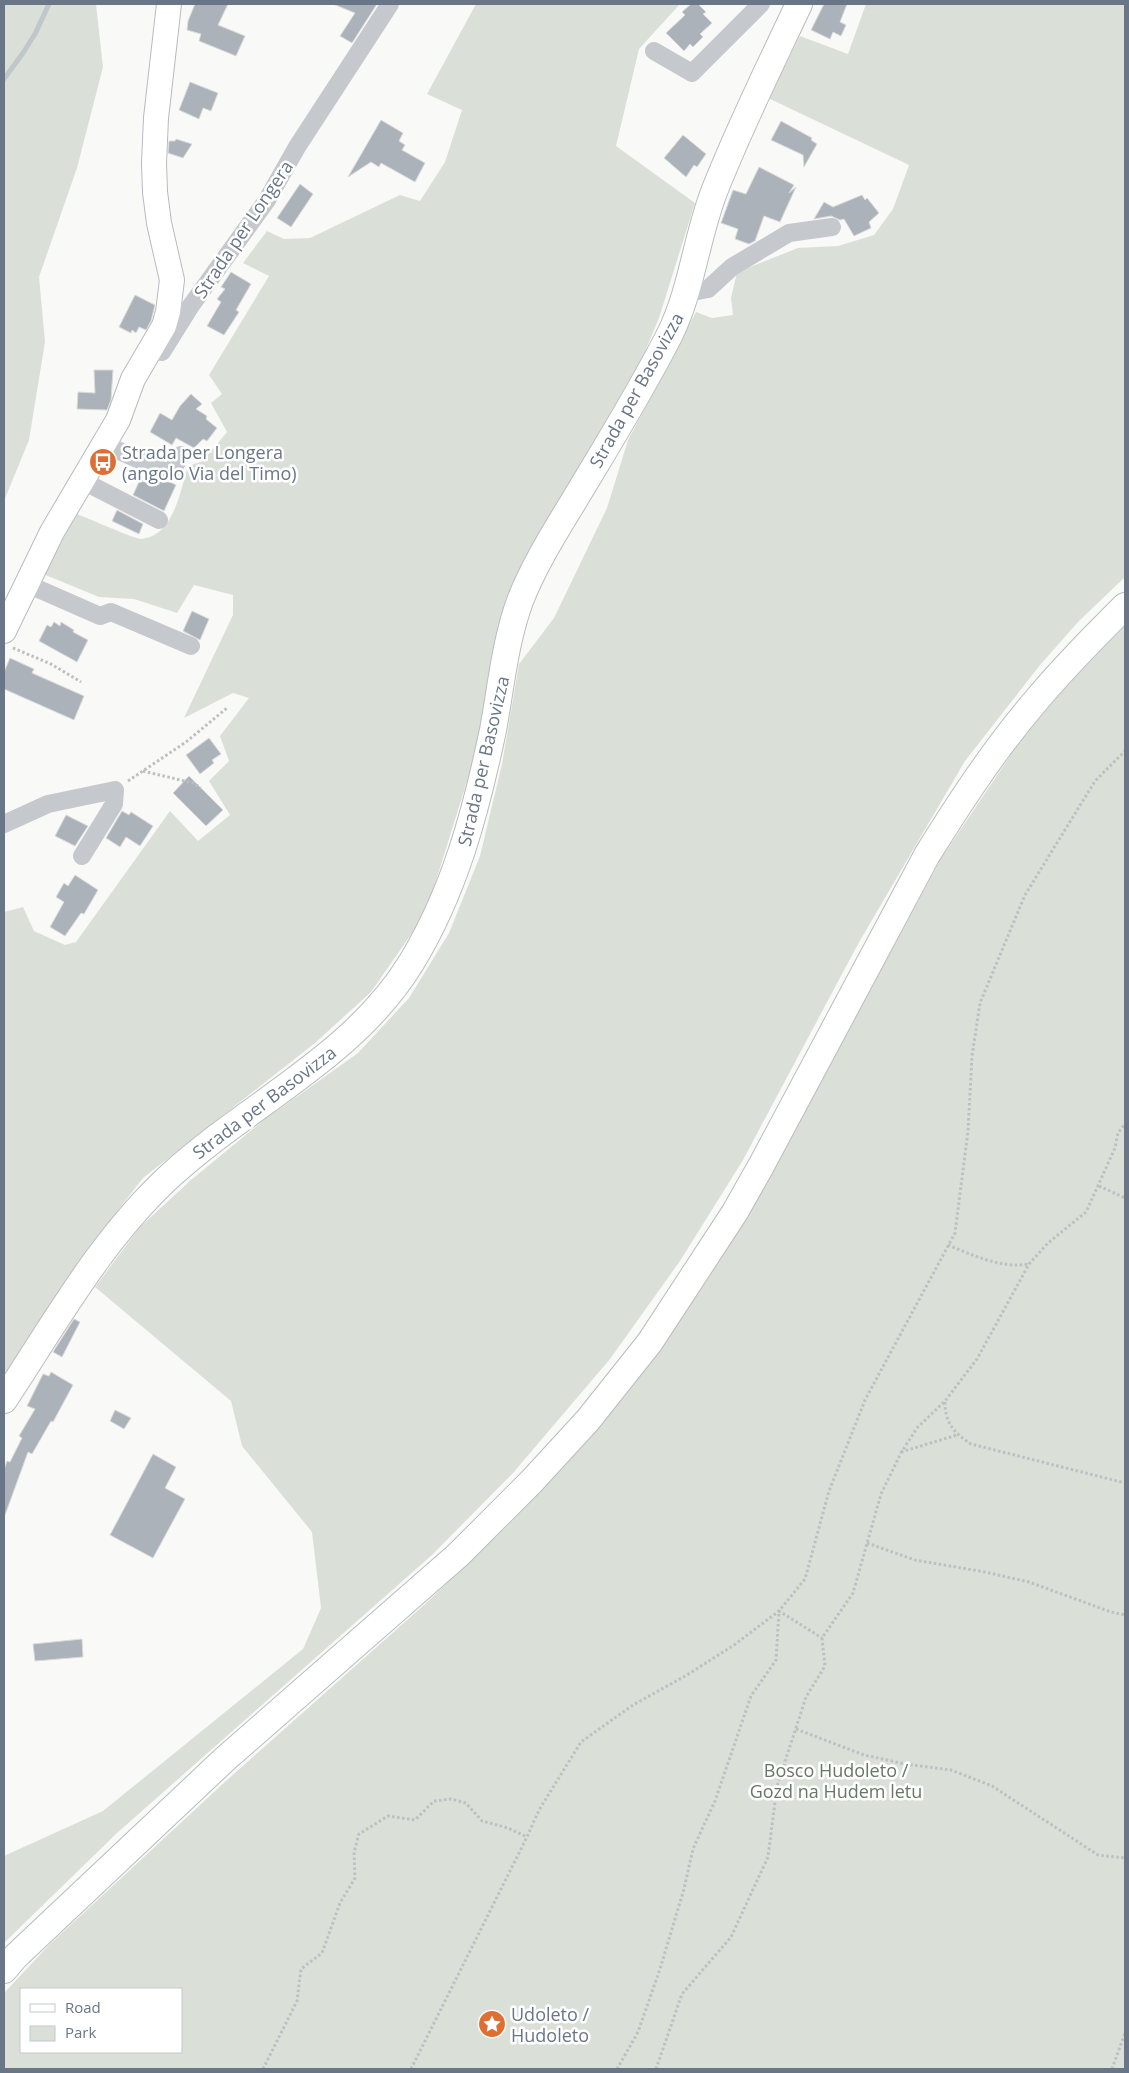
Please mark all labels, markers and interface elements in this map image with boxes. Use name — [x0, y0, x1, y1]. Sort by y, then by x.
street label: Strada per Longera — [188, 156, 298, 302]
street label: Strada per Basovizza — [583, 308, 689, 472]
place label: Strada per Longera (angolo Via del Timo) — [122, 440, 297, 485]
bus stop icon: Strada per Longera (angolo Via del Timo) — [88, 447, 118, 477]
street label: Strada per Basovizza — [452, 674, 514, 848]
street label: Strada per Basovizza — [187, 1040, 341, 1164]
park label: Bosco Hudoleto / Gozd na Hudem letu — [750, 1758, 922, 1803]
legend — [20, 1988, 182, 2053]
text: Road — [65, 1997, 101, 2017]
place label: Udoleto / Hudoleto — [511, 2002, 590, 2047]
place icon: Udoleto / Hudoleto — [477, 2009, 507, 2039]
text: Park — [65, 2022, 96, 2042]

